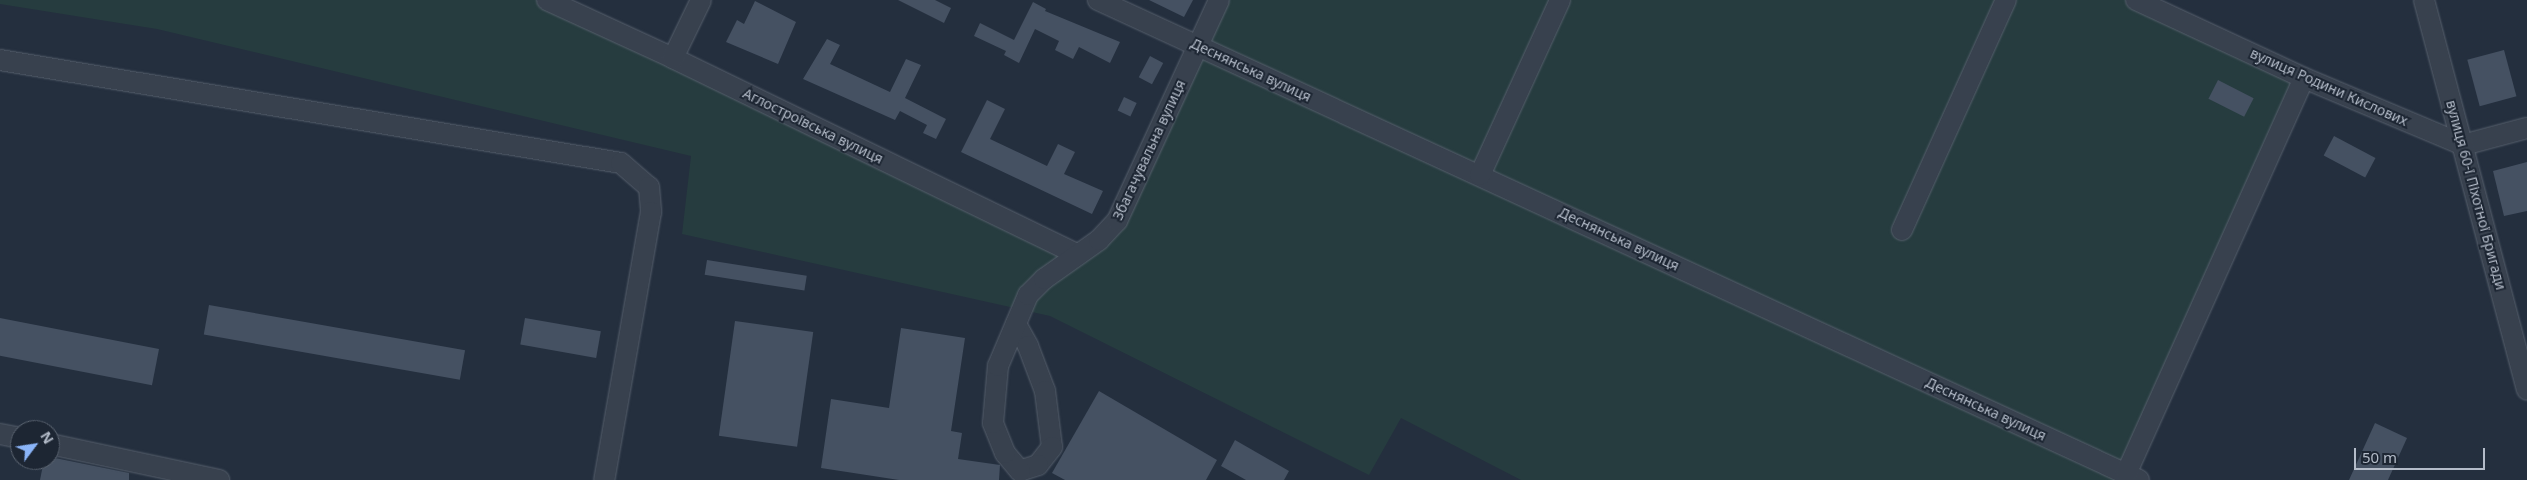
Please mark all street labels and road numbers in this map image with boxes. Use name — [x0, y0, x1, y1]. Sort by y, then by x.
street label: Деснянська вулиця — [1188, 35, 1314, 105]
street label: вулиця Родини Кислових — [2248, 45, 2410, 129]
street label: Збагачувальна вулиця — [1109, 77, 1189, 223]
street label: Аглостроївська вулиця — [740, 85, 886, 167]
street label: вулиця 60-ї Піхотної Бригади — [2443, 98, 2509, 292]
street label: Деснянська вулиця — [1556, 204, 1682, 274]
street label: Деснянська вулиця — [1923, 374, 2049, 444]

